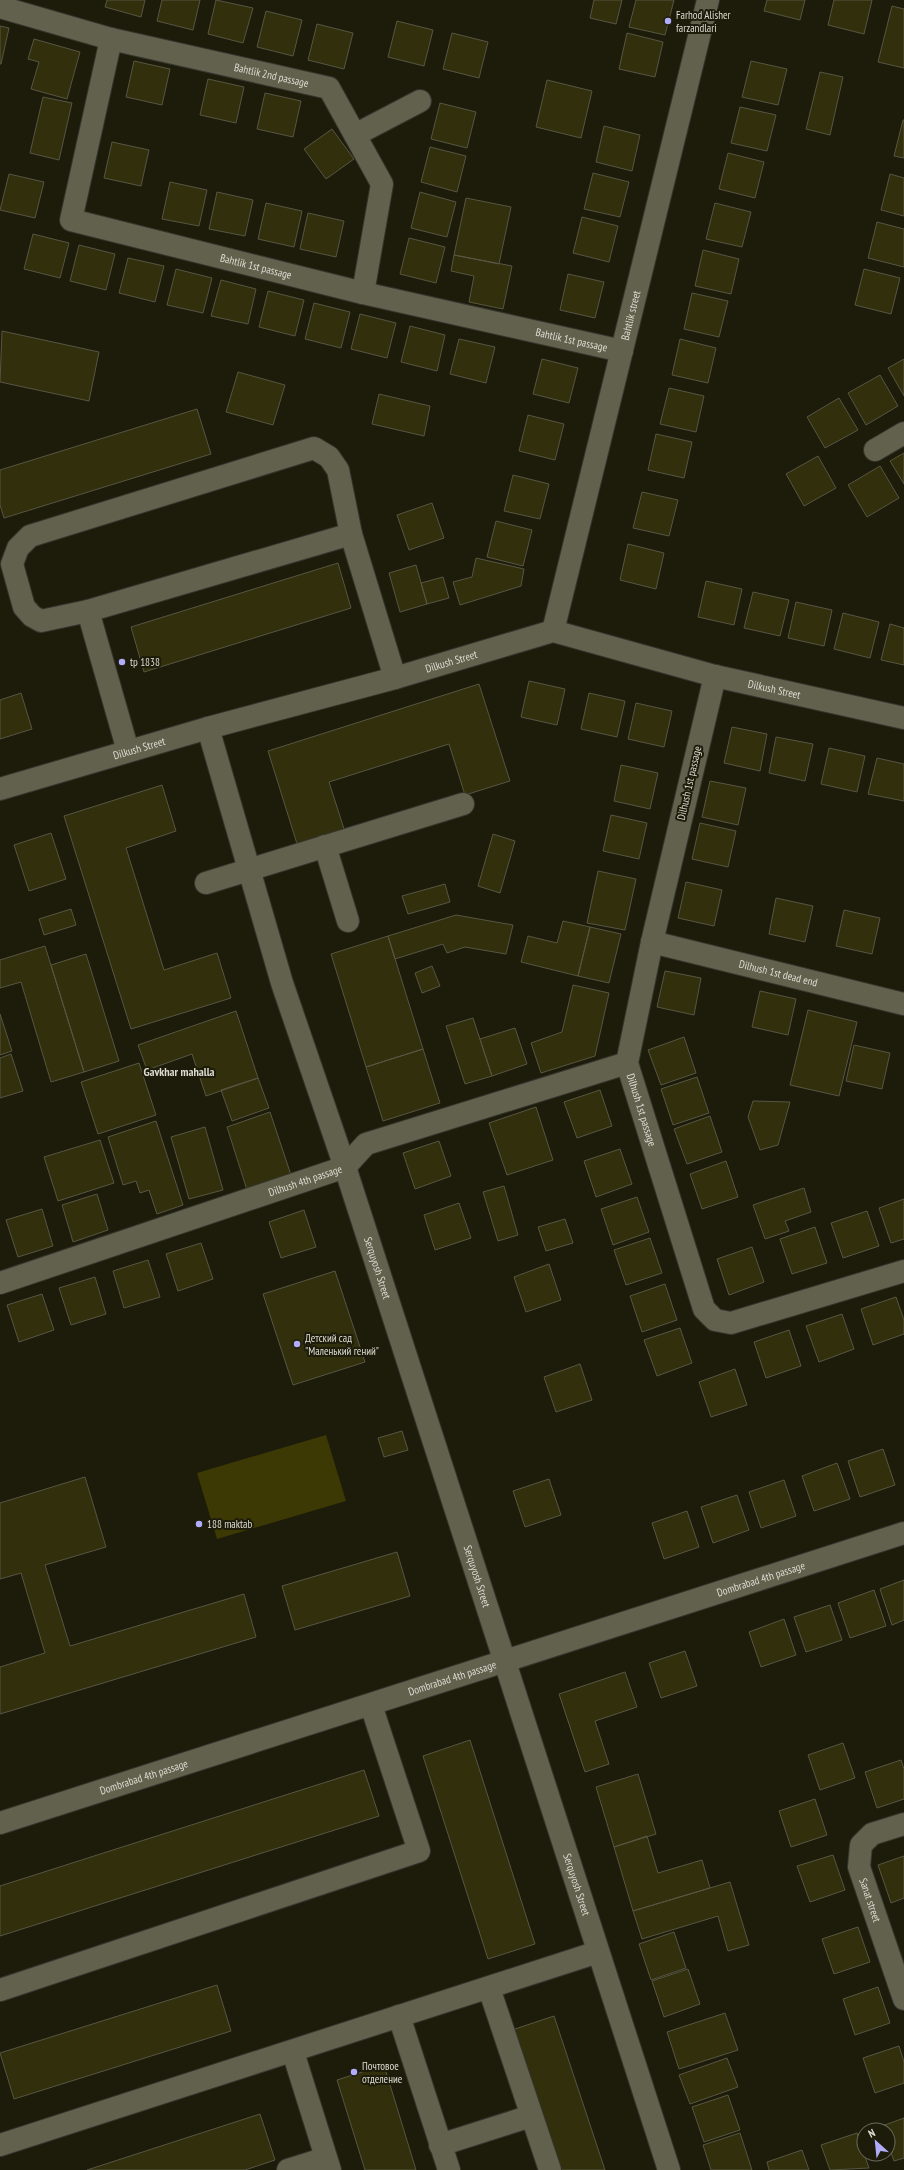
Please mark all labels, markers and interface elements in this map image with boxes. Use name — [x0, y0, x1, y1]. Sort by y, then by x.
place label: Farhod Alisher farzandlari — [676, 8, 731, 35]
marker: Farhod Alisher farzandlari — [663, 16, 673, 26]
street label: Bahtlik 2nd passage — [233, 60, 311, 90]
street label: Bahtlik 1st passage — [219, 251, 294, 282]
street label: Bahtlik street — [618, 289, 643, 342]
street label: Bahtlik 1st passage — [534, 325, 609, 355]
street label: Dilkush Street — [424, 647, 479, 676]
place label: tp 1838 — [130, 655, 160, 669]
marker: tp 1838 — [117, 657, 127, 667]
street label: Dilkush Street — [747, 677, 802, 702]
street label: Dilkush Street — [111, 734, 167, 762]
street label: Dilhush 1st passage — [674, 744, 704, 821]
street label: Dilhush 1st dead end — [738, 957, 819, 990]
district label: Gavkhar mahalla — [143, 1064, 215, 1079]
street label: Dilhush 1st passage — [624, 1072, 660, 1148]
street label: Dilhush 4th passage — [267, 1161, 344, 1199]
street label: Serquyosh Street — [361, 1235, 394, 1301]
place label: Детский сад "Маленький гений" — [305, 1331, 379, 1358]
marker: Детский сад "Маленький гений" — [292, 1339, 302, 1349]
place label: 188 maktab — [207, 1517, 252, 1531]
marker: 188 maktab — [194, 1519, 204, 1529]
street label: Serquyosh Street — [461, 1543, 494, 1609]
street label: Dombrabad 4th passage — [715, 1558, 807, 1600]
street label: Dombrabad 4th passage — [406, 1657, 499, 1699]
street label: Dombrabad 4th passage — [98, 1756, 190, 1798]
street label: Serquyosh Street — [560, 1852, 593, 1917]
street label: Sanat street — [856, 1876, 884, 1924]
place label: Почтовое отделение — [362, 2059, 403, 2086]
marker: Почтовое отделение — [349, 2067, 359, 2077]
north arrow — [856, 2122, 896, 2162]
text: N — [866, 2125, 877, 2141]

